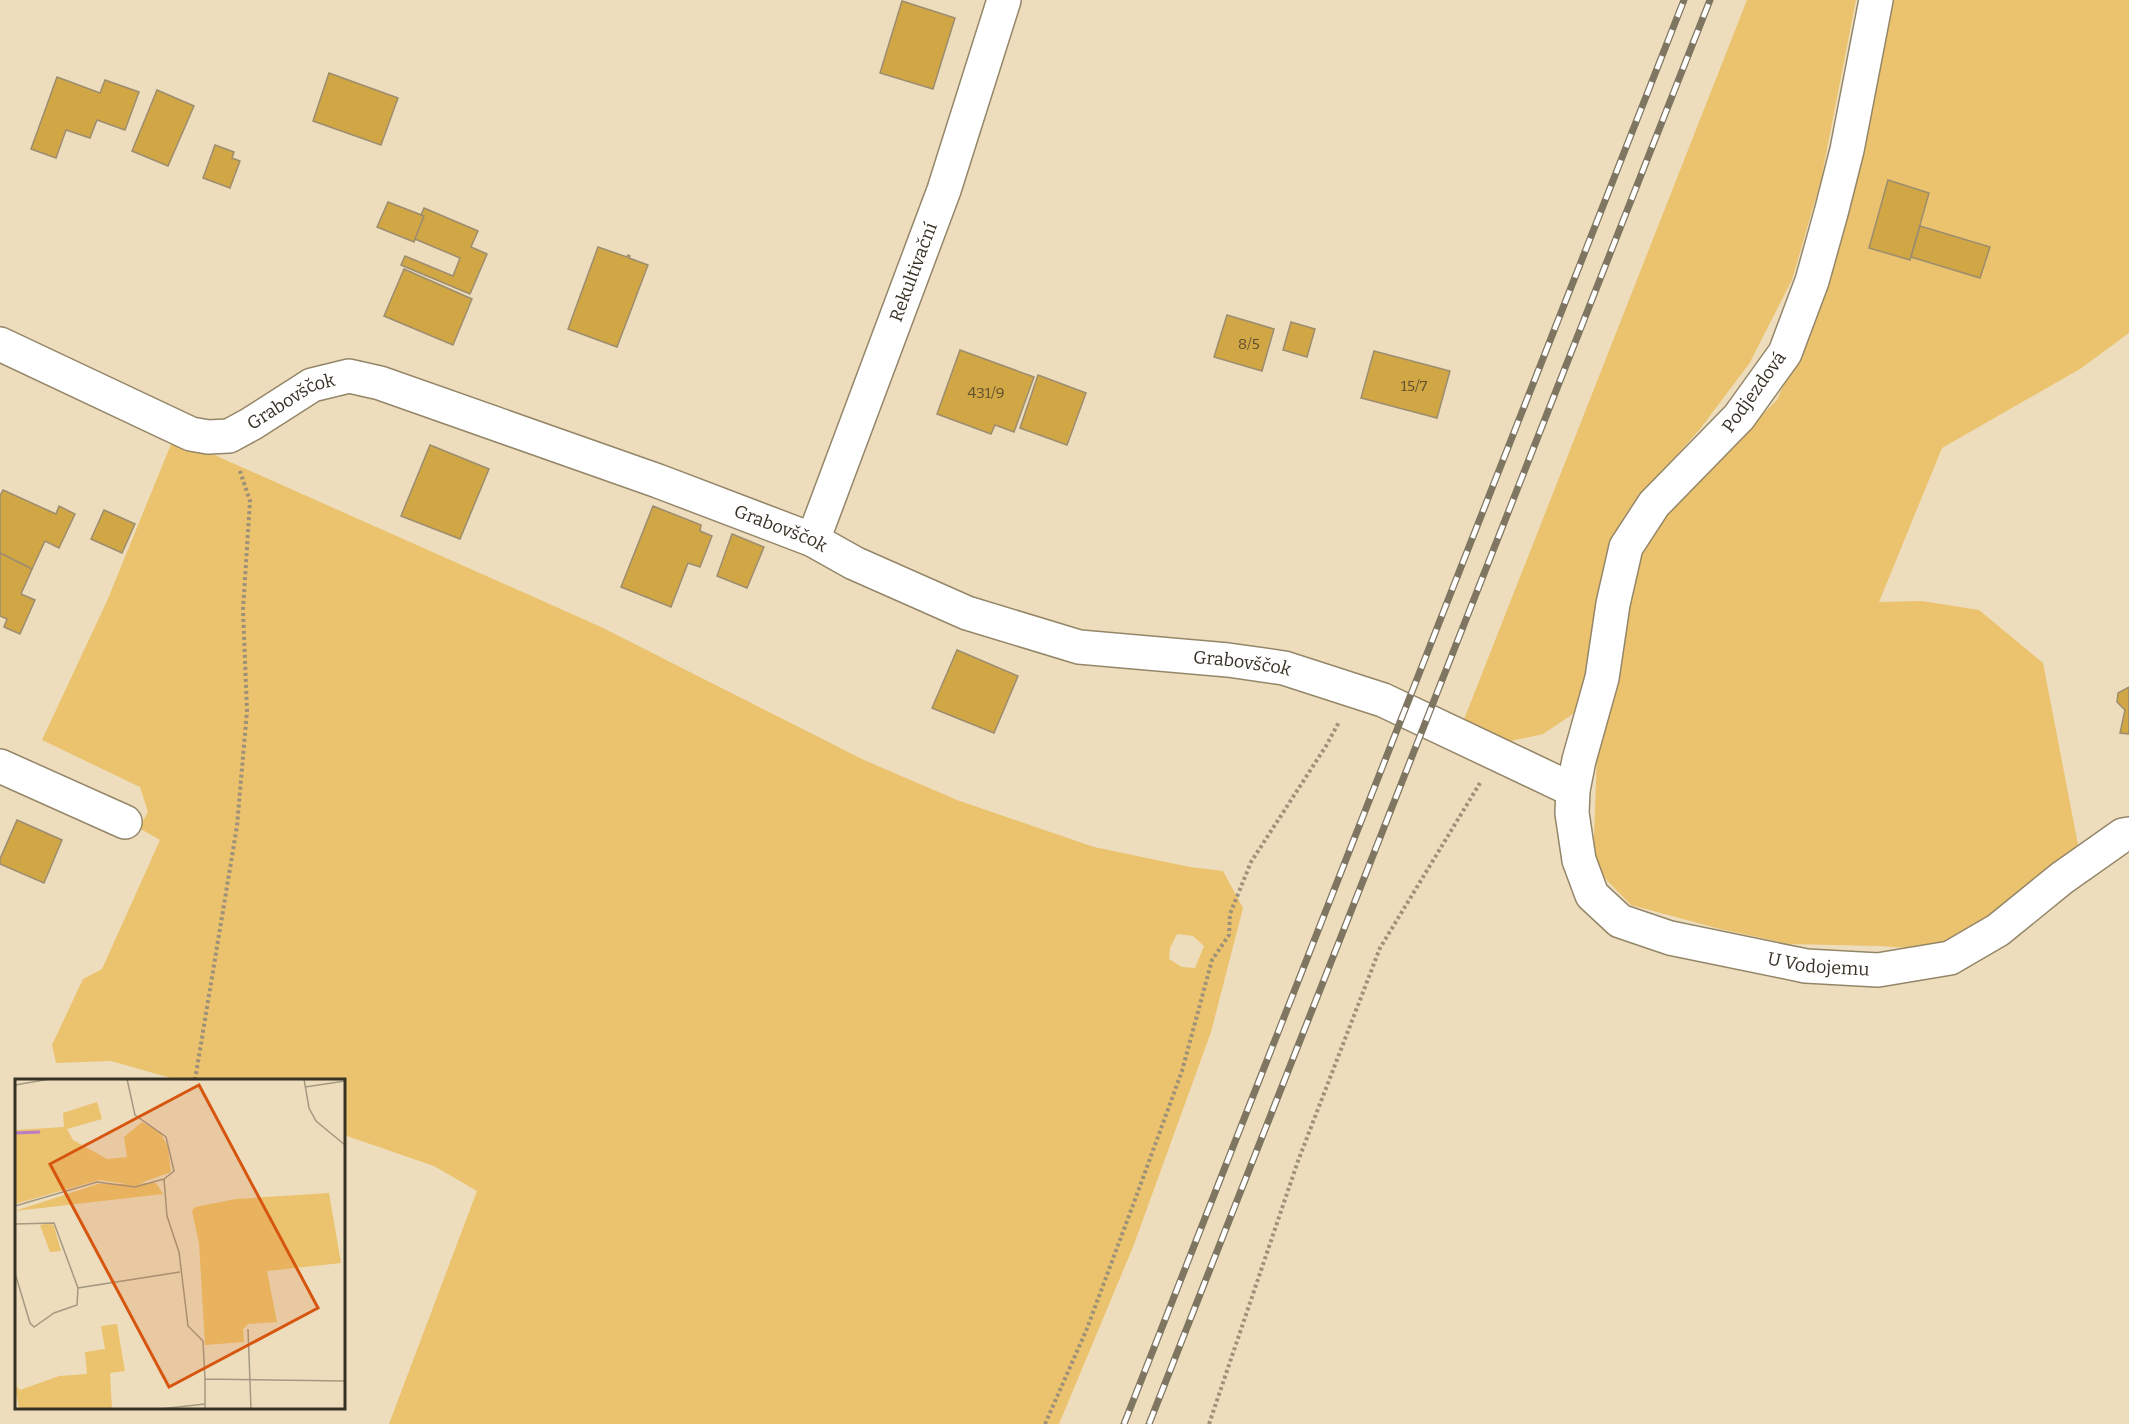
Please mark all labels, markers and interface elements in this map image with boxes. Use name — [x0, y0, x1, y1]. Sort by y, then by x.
street label: Rekultivační — [885, 219, 942, 325]
house number: 8/5 — [1238, 335, 1260, 353]
street label: Podjezdová — [1717, 347, 1791, 437]
street label: Grabovščok — [243, 369, 338, 435]
house number: 15/7 — [1401, 377, 1428, 395]
house number: 431/9 — [968, 384, 1005, 402]
street label: Grabovščok — [731, 500, 832, 557]
street label: Grabovščok — [1192, 646, 1295, 681]
street label: U Vodojemu — [1765, 947, 1870, 981]
inset map — [15, 1079, 345, 1409]

